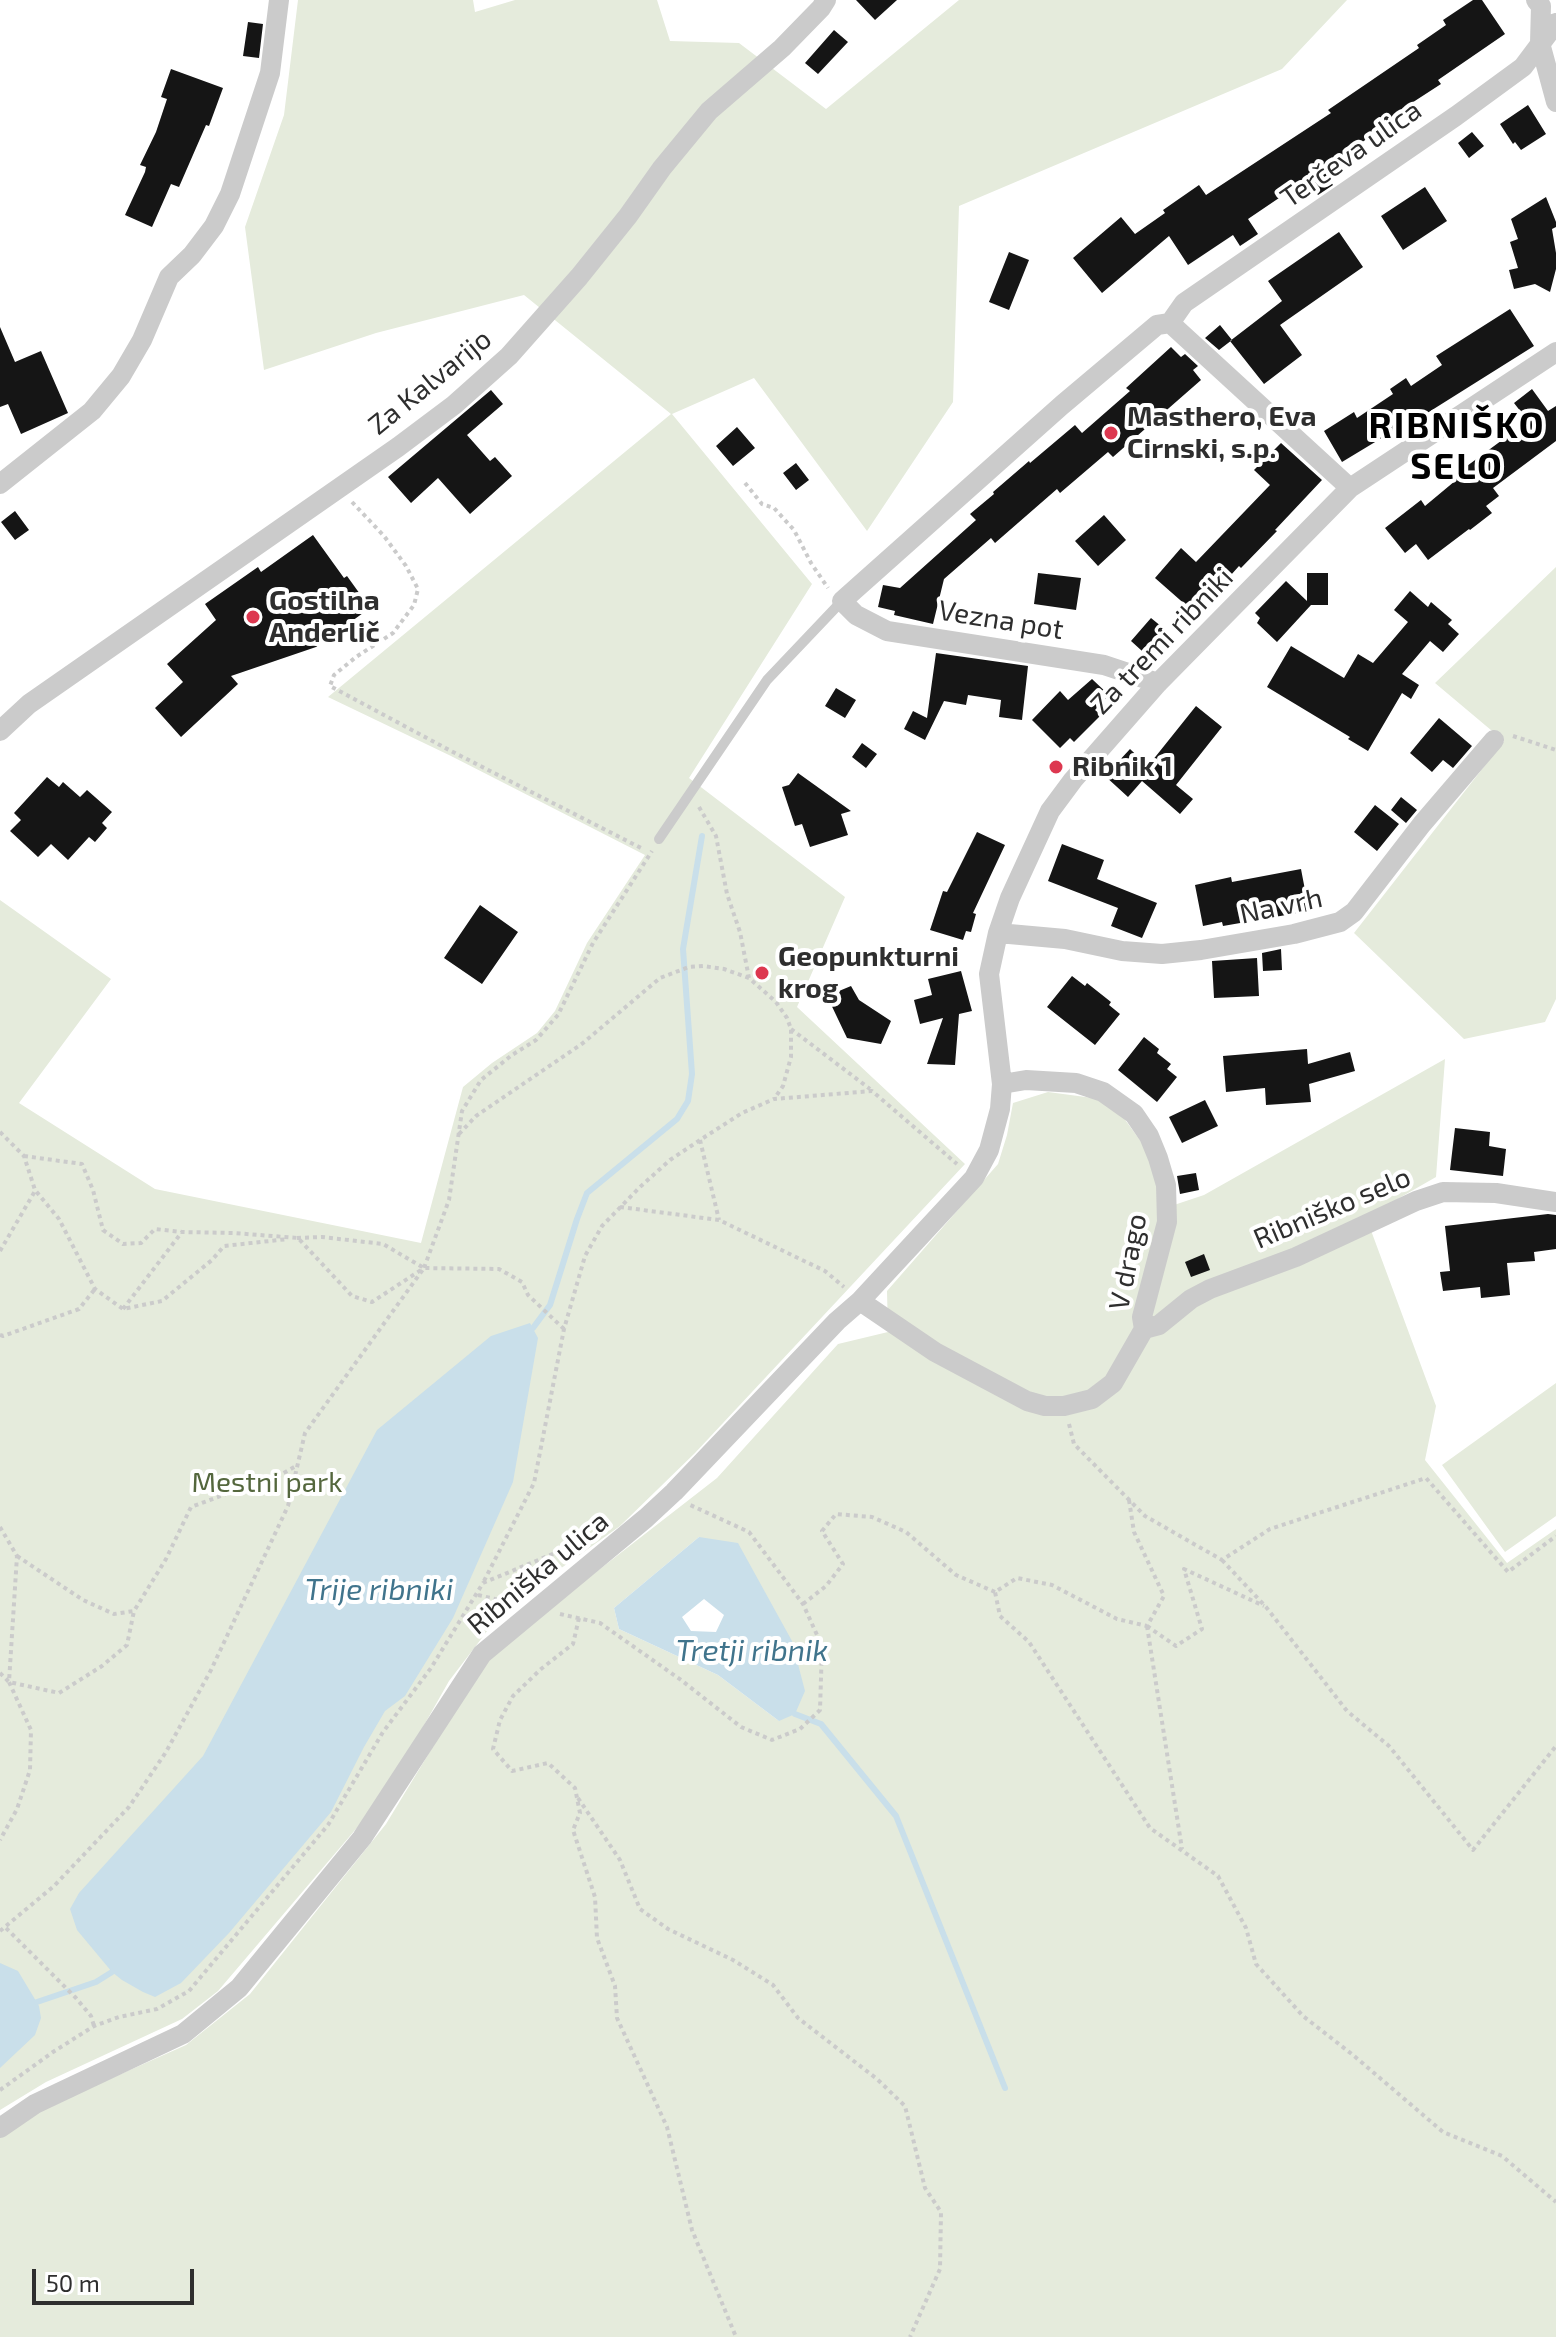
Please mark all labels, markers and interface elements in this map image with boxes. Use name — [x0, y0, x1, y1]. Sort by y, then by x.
street label: Terčeva ulica — [1274, 93, 1428, 215]
street label: Za Kalvarijo — [362, 322, 498, 442]
place label: Masthero, Eva Cirnski, s.p. — [1127, 400, 1316, 466]
district label: RIBNIŠKO SELO — [1368, 404, 1546, 489]
marker: Masthero, Eva Cirnski, s.p. — [1102, 424, 1120, 442]
street label: Za tremi ribniki — [1084, 561, 1240, 721]
place label: Gostilna Anderlič — [269, 584, 380, 650]
street label: Vezna pot — [936, 594, 1066, 646]
marker: Gostilna Anderlič — [244, 608, 262, 626]
place label: Ribnik 1 — [1072, 750, 1173, 784]
marker: Ribnik 1 — [1047, 758, 1065, 776]
street label: Na vrh — [1237, 881, 1325, 931]
place label: Geopunkturni krog — [778, 940, 959, 1006]
marker: Geopunkturni krog — [753, 964, 771, 982]
street label: Ribniško selo — [1249, 1160, 1415, 1256]
street label: V drago — [1102, 1211, 1154, 1313]
park label: Mestni park — [191, 1466, 343, 1500]
street label: Ribniška ulica — [461, 1504, 615, 1642]
water label: Trije ribniki — [305, 1572, 453, 1608]
water label: Tretji ribnik — [676, 1633, 828, 1669]
scale bar — [36, 2253, 198, 2303]
text: 50 m — [46, 2268, 100, 2297]

